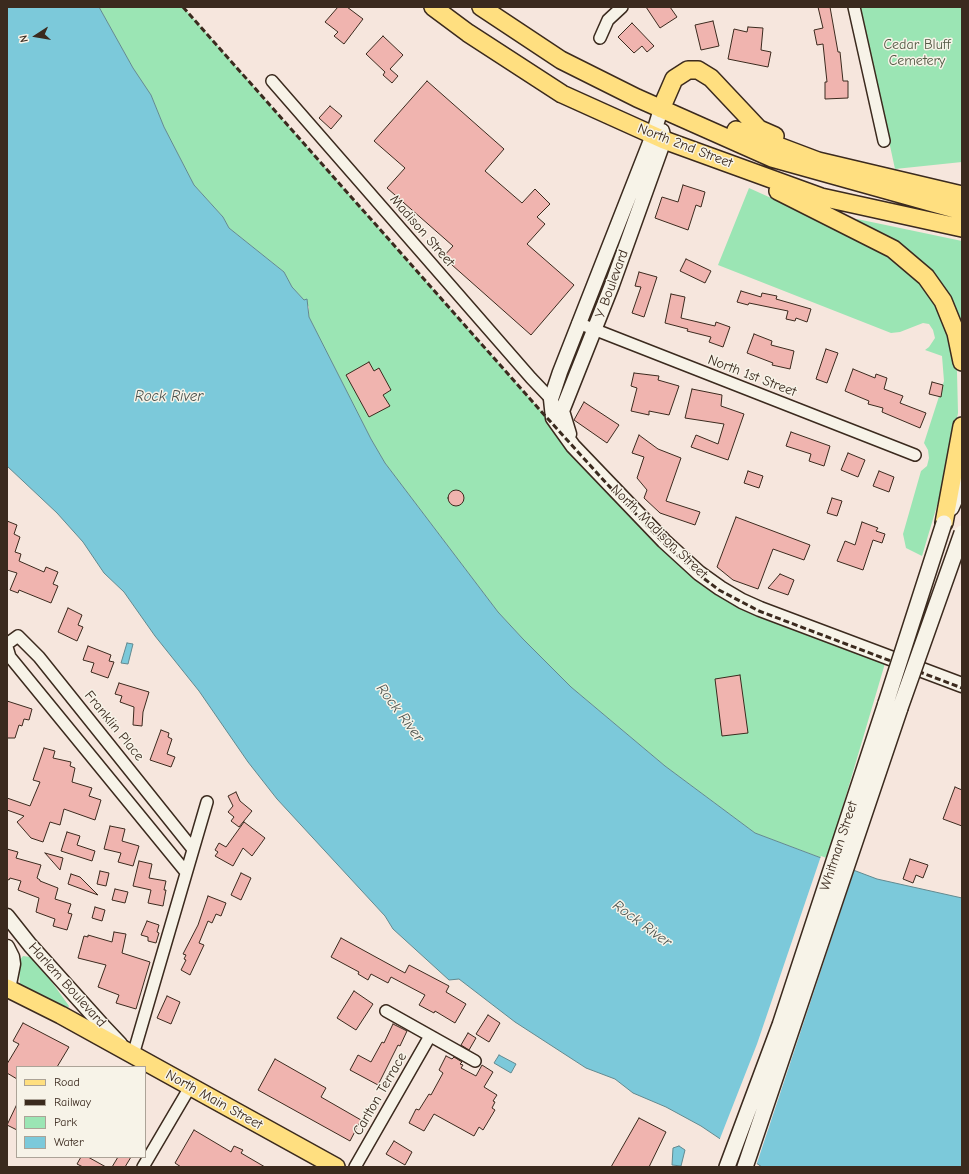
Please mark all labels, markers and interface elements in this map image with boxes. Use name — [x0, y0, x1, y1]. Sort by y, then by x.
north arrow — [16, 16, 56, 56]
text: N — [17, 34, 31, 43]
park label: Cedar Bluff Cemetery — [883, 37, 951, 70]
street label: North 2nd Street — [635, 120, 735, 172]
street label: Madison Street — [386, 191, 458, 271]
street label: Y Boulevard — [592, 247, 632, 321]
street label: North 1st Street — [705, 351, 799, 401]
water label: Rock River — [135, 388, 203, 406]
street label: North Madison Street — [607, 481, 711, 583]
water label: Rock River — [372, 680, 428, 746]
street label: Franklin Place — [81, 687, 147, 765]
street label: Whitman Street — [817, 799, 861, 893]
water label: Rock River — [609, 897, 675, 951]
street label: Harlem Boulevard — [25, 939, 109, 1031]
street label: Carlton Terrace — [349, 1050, 411, 1138]
legend — [16, 1066, 146, 1158]
street label: North Main Street — [163, 1066, 265, 1134]
text: Road — [54, 1075, 80, 1089]
text: Railway — [54, 1095, 91, 1109]
text: Park — [54, 1115, 77, 1129]
text: Water — [54, 1135, 84, 1149]

